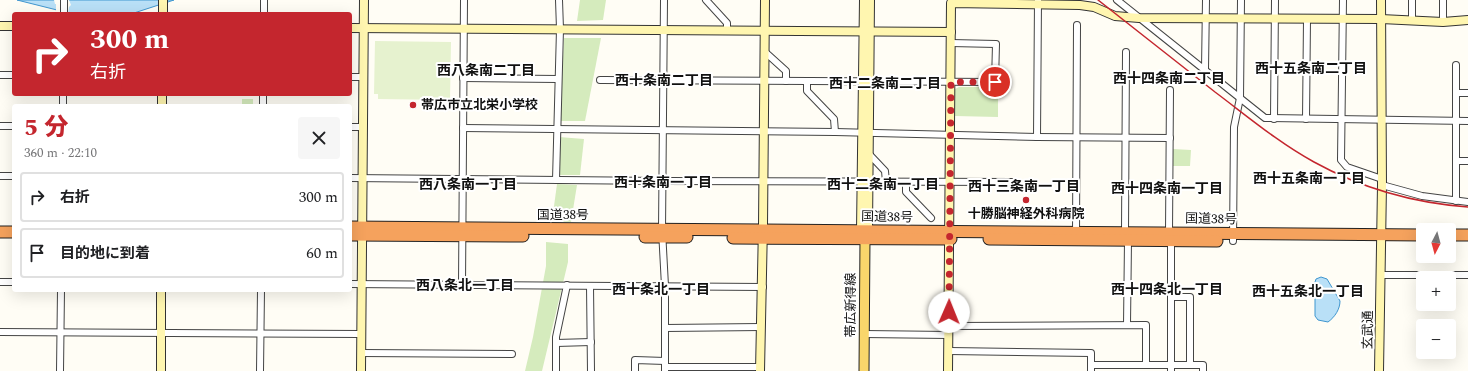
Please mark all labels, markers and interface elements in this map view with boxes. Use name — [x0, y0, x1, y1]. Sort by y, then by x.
text: 300 m — [90, 18, 169, 61]
icon: right — [24, 28, 76, 80]
district label: 西十五条南二丁目 — [1255, 58, 1367, 79]
text: 右折 — [90, 59, 126, 86]
district label: 西八条南二丁目 — [437, 60, 535, 81]
pin — [978, 65, 1012, 99]
district label: 西十四条南二丁目 — [1113, 68, 1225, 89]
district label: 西十条南二丁目 — [615, 70, 713, 91]
icon: arrive — [984, 71, 1006, 93]
district label: 西十二条南二丁目 — [829, 73, 941, 94]
place label: 帯広市立北栄小学校 — [421, 95, 538, 115]
marker: 帯広市立北栄小学校 — [408, 100, 418, 110]
text: 5 分 — [24, 110, 68, 146]
button: close — [298, 117, 340, 159]
text: 360 m · 22:10 — [24, 143, 97, 163]
district label: 西十五条南一丁目 — [1253, 168, 1365, 189]
district label: 西十条南一丁目 — [614, 172, 712, 193]
district label: 西八条南一丁目 — [419, 174, 517, 195]
district label: 西十二条南一丁目 — [827, 174, 939, 195]
district label: 西十三条南一丁目 — [968, 176, 1080, 197]
district label: 西十四条南一丁目 — [1111, 178, 1223, 199]
icon: right — [26, 186, 48, 208]
text: 右折 — [60, 186, 90, 209]
text: 300 m — [299, 186, 338, 209]
marker: 十勝脳神経外科病院 — [1021, 195, 1031, 205]
place label: 十勝脳神経外科病院 — [967, 204, 1085, 224]
street label: 国道38号 — [537, 205, 589, 225]
street label: 国道38号 — [861, 207, 913, 227]
street label: 国道38号 — [1185, 209, 1237, 229]
north arrow — [1416, 223, 1456, 263]
map controls — [1416, 223, 1456, 359]
icon: arrive — [26, 242, 48, 264]
text: 目的地に到着 — [60, 242, 150, 265]
text: 60 m — [306, 242, 338, 265]
button: + — [1416, 271, 1456, 311]
street label: 帯広新得線 — [841, 272, 861, 338]
district label: 西八条北一丁目 — [416, 275, 514, 296]
district label: 西十条北一丁目 — [612, 279, 710, 300]
district label: 西十四条北一丁目 — [1111, 279, 1223, 300]
district label: 西十五条北一丁目 — [1252, 281, 1364, 302]
position arrow — [928, 291, 970, 333]
street label: 玄武通 — [1358, 310, 1378, 350]
button: − — [1416, 319, 1456, 359]

